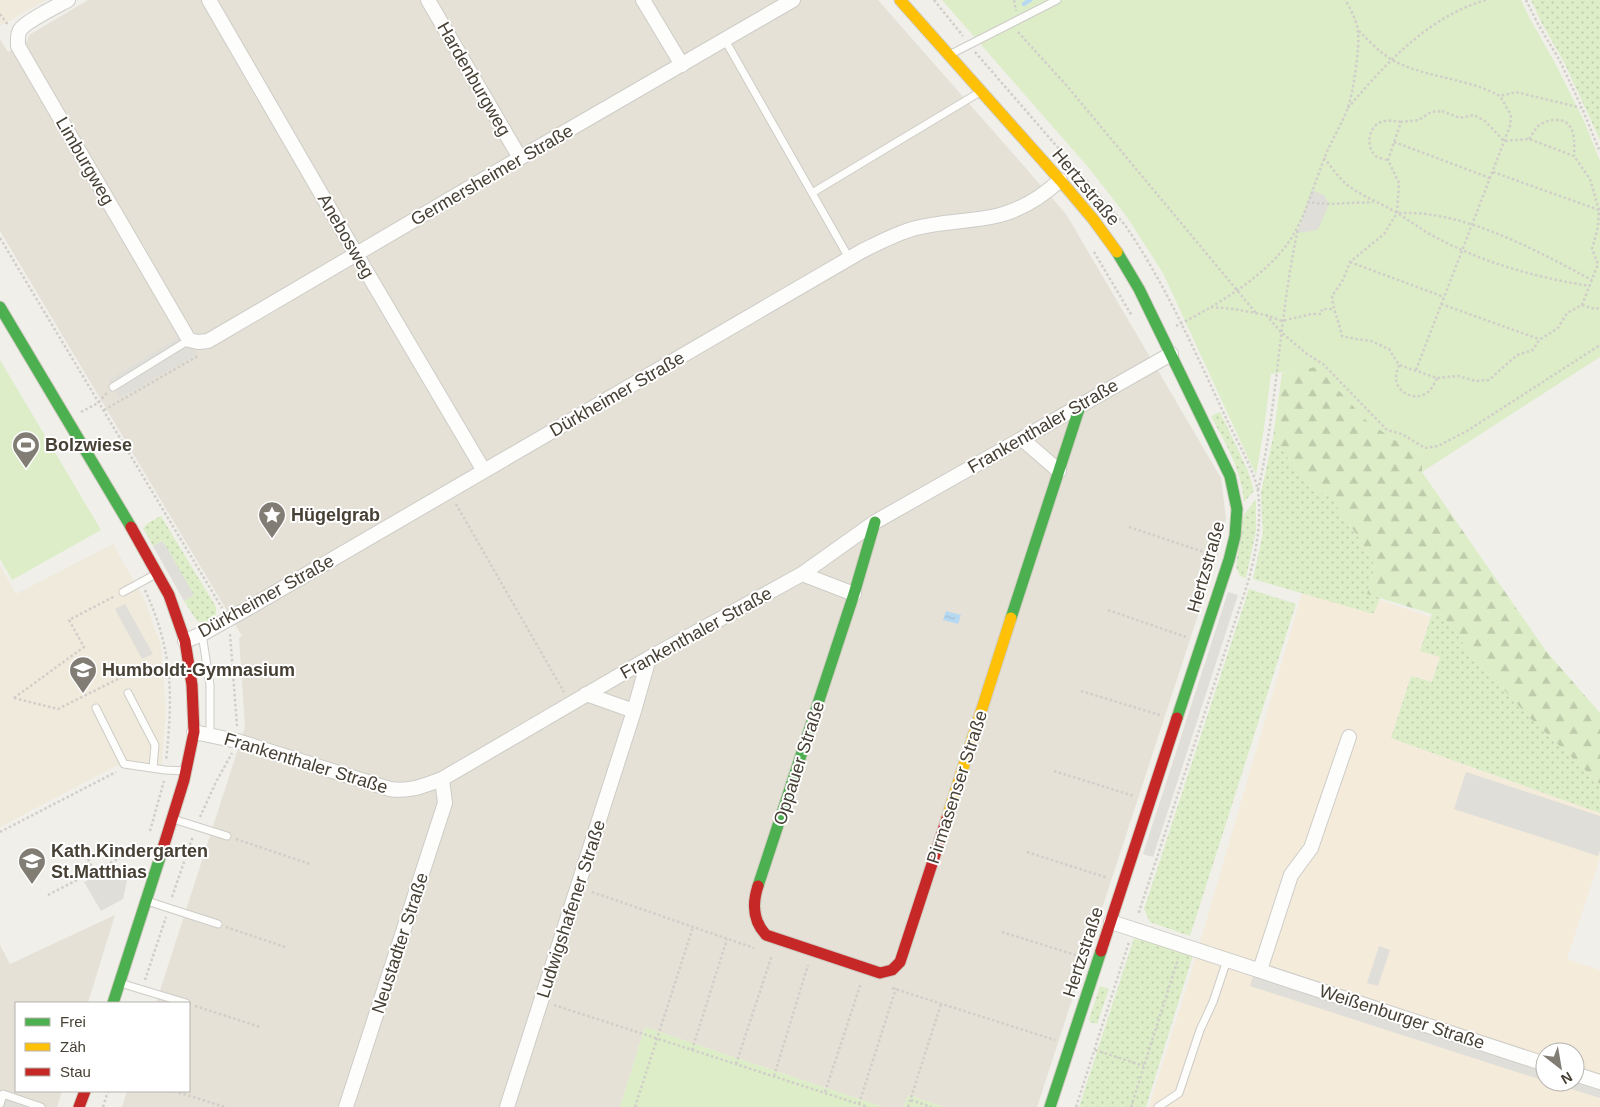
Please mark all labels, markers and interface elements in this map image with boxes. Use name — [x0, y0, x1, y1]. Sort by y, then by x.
street label: Hardenburgweg — [433, 19, 515, 139]
street label: Limburgweg — [52, 114, 118, 208]
street label: Germersheimer Straße — [407, 120, 577, 230]
street label: Hertzstraße — [1048, 145, 1124, 229]
street label: Anebosweg — [314, 190, 378, 282]
street label: Dürkheimer Straße — [546, 347, 688, 441]
street label: Frankenthaler Straße — [964, 375, 1122, 477]
sports icon: Bolzwiese — [11, 430, 41, 469]
place label: Bolzwiese — [45, 435, 132, 455]
place icon: Hügelgrab — [257, 500, 287, 539]
place label: Hügelgrab — [291, 505, 380, 525]
street label: Hertzstraße — [1183, 519, 1229, 615]
street label: Dürkheimer Straße — [195, 550, 337, 642]
street label: Frankenthaler Straße — [617, 583, 775, 683]
school or university icon: Humboldt-Gymnasium — [68, 655, 98, 694]
place label: Humboldt-Gymnasium — [102, 660, 295, 680]
street label: Oppauer Straße — [770, 699, 828, 827]
street label: Pirmasenser Straße — [923, 708, 991, 866]
street label: Frankenthaler Straße — [222, 729, 390, 797]
street label: Ludwigshafener Straße — [533, 817, 609, 1001]
place label: Kath.Kindergarten St.Matthias — [51, 841, 208, 882]
school or university icon: Kath.Kindergarten St.Matthias — [17, 846, 47, 885]
street label: Neustadter Straße — [368, 870, 432, 1016]
street label: Hertzstraße — [1059, 904, 1107, 1000]
street label: Weißenburger Straße — [1317, 981, 1487, 1053]
legend — [15, 1002, 190, 1092]
text: Frei — [60, 1013, 86, 1030]
text: Zäh — [60, 1038, 86, 1055]
north arrow — [1535, 1042, 1585, 1092]
text: Stau — [60, 1063, 91, 1080]
text: N — [1558, 1069, 1575, 1088]

